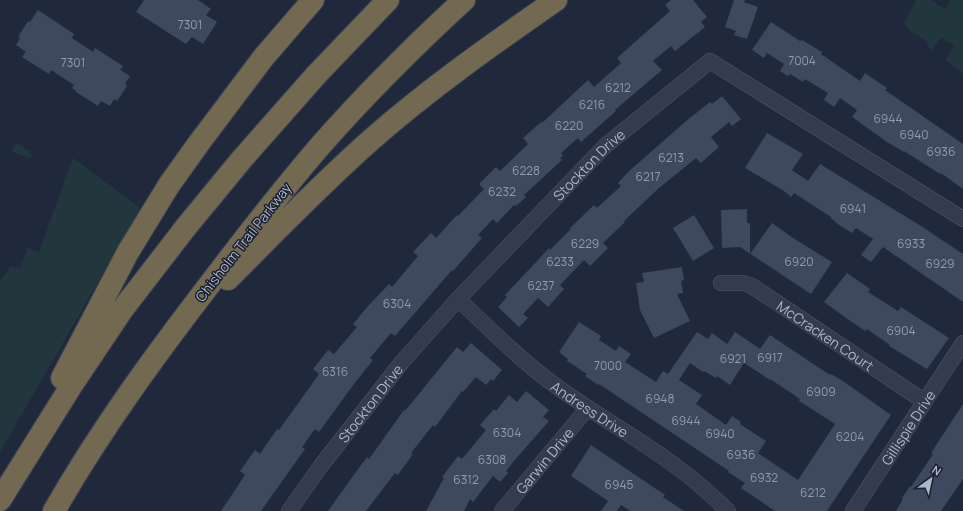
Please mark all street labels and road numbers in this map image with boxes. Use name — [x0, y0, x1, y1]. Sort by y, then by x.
street label: Stockton Drive — [548, 124, 629, 204]
street label: Chisholm Trail Parkway — [191, 178, 296, 305]
street label: McCracken Court — [773, 296, 878, 375]
street label: Stockton Drive — [333, 360, 407, 446]
street label: Andress Drive — [548, 376, 632, 441]
street label: Gillispie Drive — [876, 386, 939, 468]
street label: Garwin Drive — [511, 423, 577, 497]

